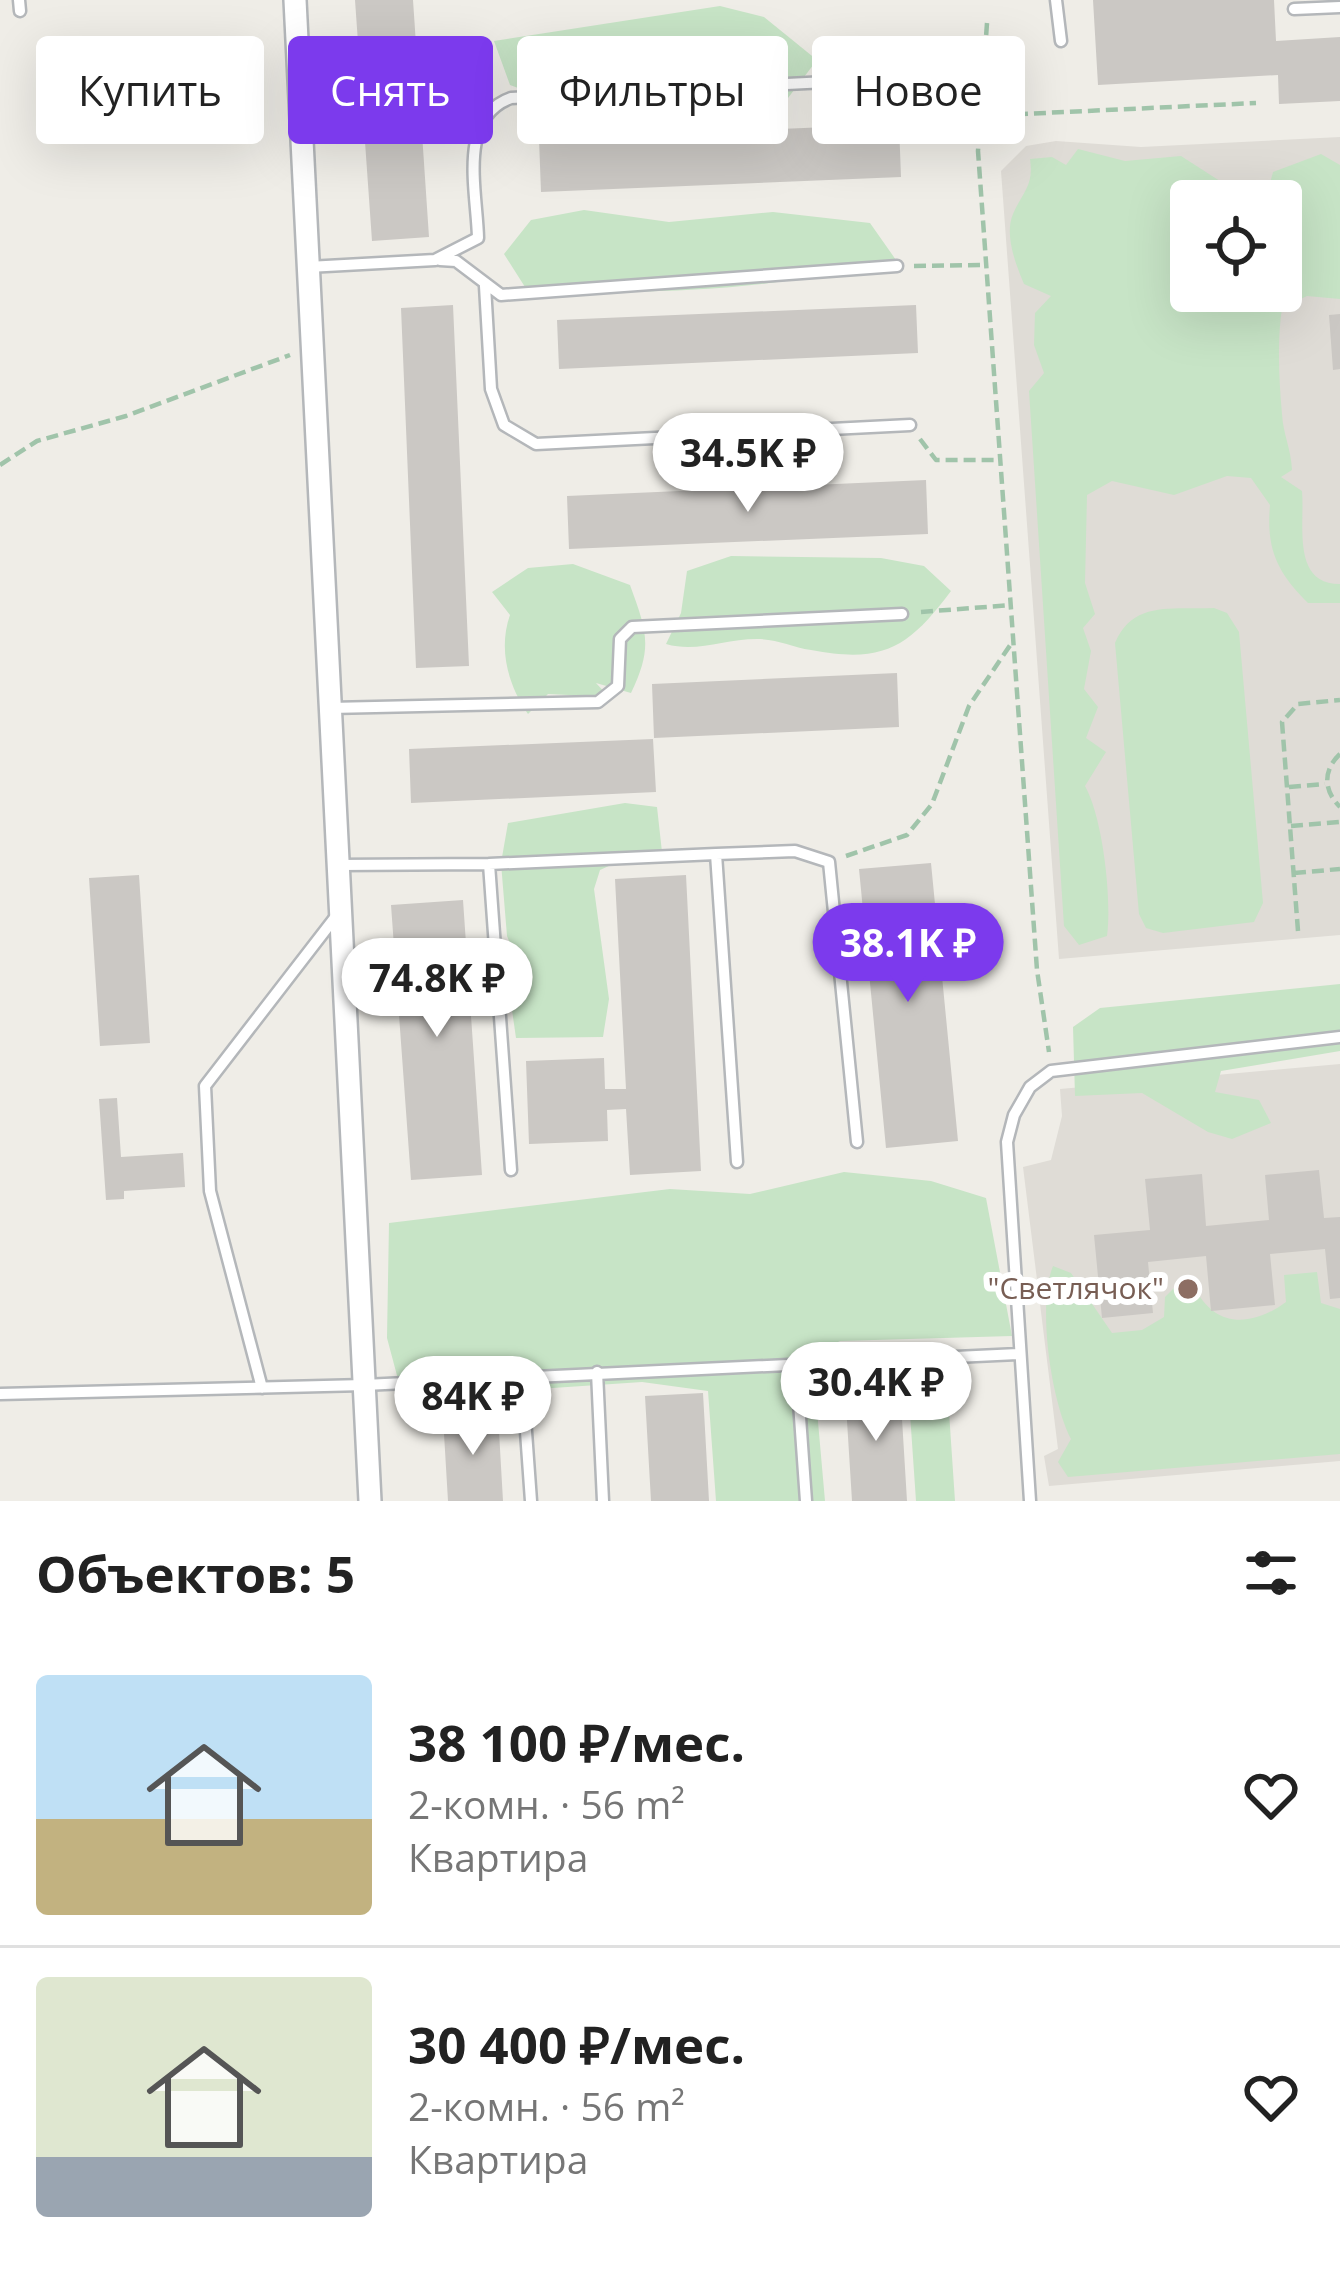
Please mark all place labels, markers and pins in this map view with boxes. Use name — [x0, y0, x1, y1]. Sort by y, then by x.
pin: 34.5K ₽ — [637, 413, 859, 515]
pin: 38.1K ₽ — [797, 903, 1019, 1005]
pin: 74.8K ₽ — [326, 938, 548, 1040]
place label: "Светлячок" — [987, 1267, 1164, 1308]
marker: "Светлячок" — [1175, 1276, 1201, 1302]
pin: 30.4K ₽ — [765, 1342, 987, 1444]
pin: 84K ₽ — [389, 1356, 557, 1458]

